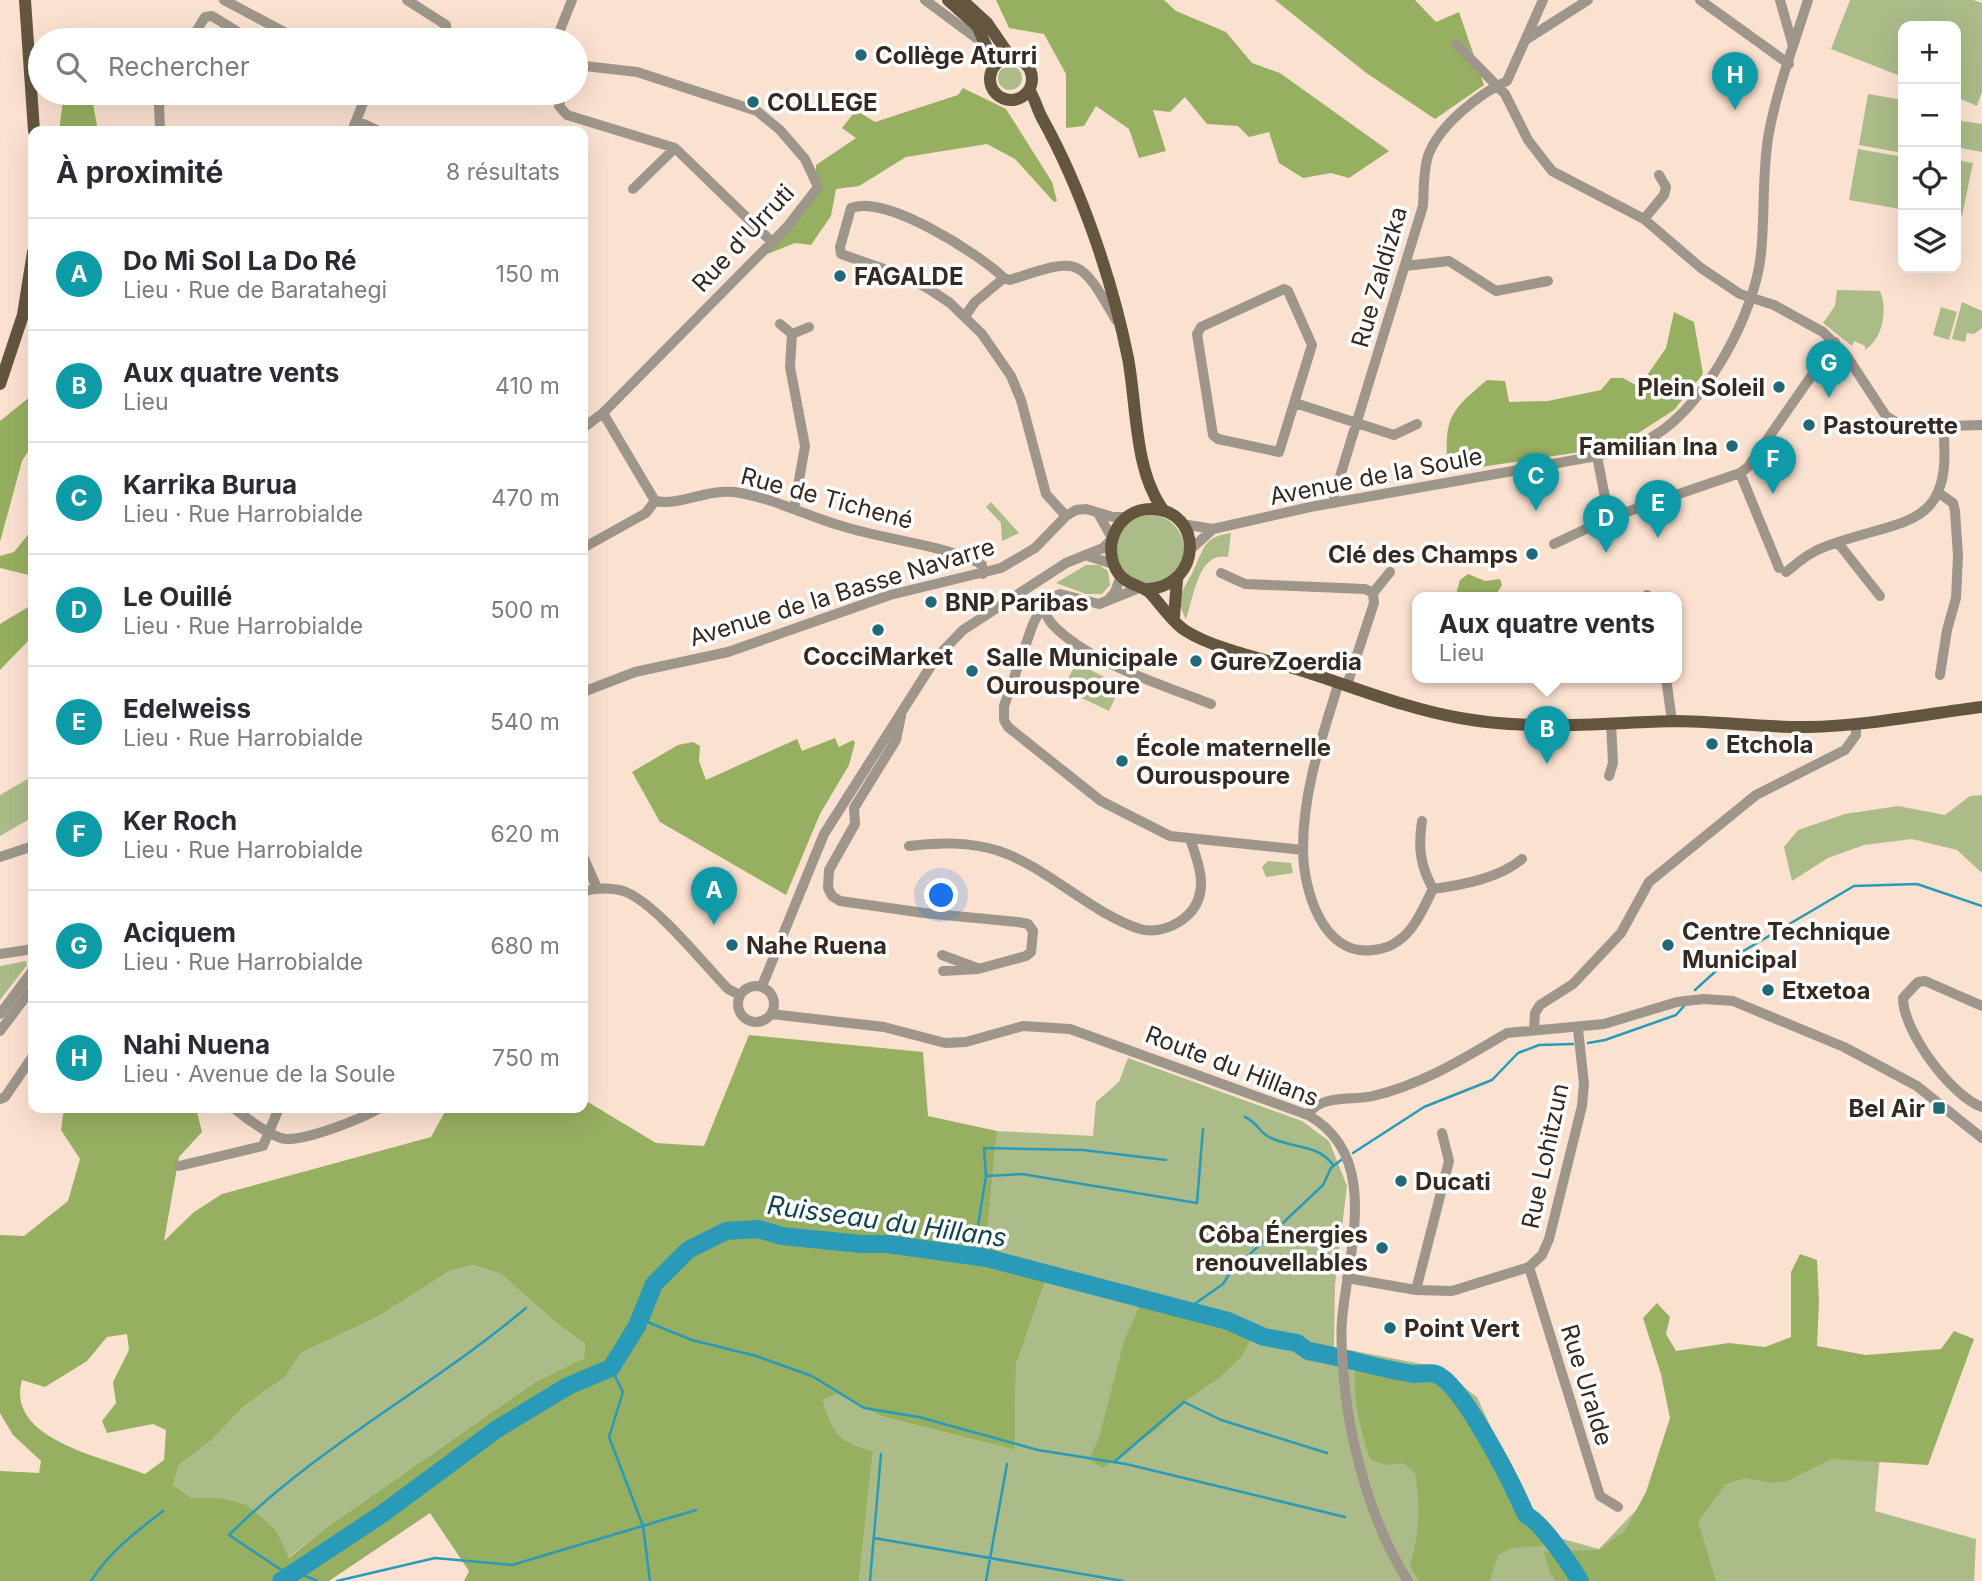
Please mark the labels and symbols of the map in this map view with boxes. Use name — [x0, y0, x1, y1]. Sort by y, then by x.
place label: Collège Aturri — [875, 41, 1037, 70]
marker: Collège Aturri — [853, 47, 869, 63]
pin: H — [1712, 52, 1758, 110]
place label: COLLEGE — [767, 88, 878, 117]
marker: COLLEGE — [745, 94, 761, 110]
street label: Rue d'Urruti — [686, 178, 800, 298]
street label: Rue Zaldizka — [1345, 203, 1413, 351]
place label: FAGALDE — [854, 262, 963, 291]
marker: FAGALDE — [832, 268, 848, 284]
pin: G — [1806, 340, 1852, 398]
place label: Plein Soleil — [1637, 373, 1765, 402]
marker: Plein Soleil — [1771, 379, 1787, 395]
place label: Pastourette — [1823, 411, 1958, 440]
marker: Pastourette — [1801, 417, 1817, 433]
place label: Familian Ina — [1579, 432, 1718, 461]
pin: F — [1750, 436, 1796, 494]
marker: Familian Ina — [1724, 438, 1740, 454]
street label: Avenue de la Soule — [1267, 441, 1485, 511]
pin: C — [1513, 453, 1559, 511]
street label: Rue de Tichené — [738, 461, 916, 535]
pin: E — [1635, 480, 1681, 538]
pin: D — [1583, 495, 1629, 553]
street label: Avenue de la Basse Navarre — [686, 532, 998, 652]
place label: Clé des Champs — [1328, 540, 1518, 569]
marker: Clé des Champs — [1524, 546, 1540, 562]
place label: BNP Paribas — [945, 588, 1089, 617]
marker: BNP Paribas — [923, 594, 939, 610]
marker: CocciMarket — [870, 622, 886, 638]
place label: CocciMarket — [803, 642, 953, 671]
place label: Salle Municipale Ourouspoure — [986, 643, 1178, 700]
place label: Gure Zoerdia — [1210, 647, 1362, 676]
marker: Gure Zoerdia — [1188, 653, 1204, 669]
marker: Salle Municipale Ourouspoure — [964, 663, 980, 679]
pin: B — [1524, 706, 1570, 764]
place label: Etchola — [1726, 730, 1813, 759]
place label: École maternelle Ourouspoure — [1136, 733, 1331, 790]
marker: Etchola — [1704, 736, 1720, 752]
marker: École maternelle Ourouspoure — [1114, 753, 1130, 769]
pin: A — [691, 867, 737, 925]
your location — [924, 878, 958, 912]
place label: Centre Technique Municipal — [1682, 917, 1890, 974]
place label: Nahe Ruena — [746, 931, 887, 960]
marker: Nahe Ruena — [724, 937, 740, 953]
marker: Centre Technique Municipal — [1660, 937, 1676, 953]
place label: Etxetoa — [1782, 976, 1871, 1005]
marker: Etxetoa — [1760, 982, 1776, 998]
street label: Route du Hillans — [1141, 1020, 1323, 1112]
street label: Rue Lohitzun — [1515, 1081, 1575, 1231]
place label: Bel Air — [1848, 1094, 1925, 1123]
marker: Bel Air — [1931, 1100, 1947, 1116]
place label: Ducati — [1415, 1167, 1491, 1196]
marker: Ducati — [1393, 1173, 1409, 1189]
water label: Ruisseau du Hillans — [765, 1189, 1009, 1253]
place label: Côba Énergies renouvellables — [1195, 1220, 1368, 1277]
marker: Côba Énergies renouvellables — [1374, 1240, 1390, 1256]
place label: Point Vert — [1404, 1314, 1520, 1343]
marker: Point Vert — [1382, 1320, 1398, 1336]
street label: Rue Uralde — [1555, 1321, 1619, 1449]

